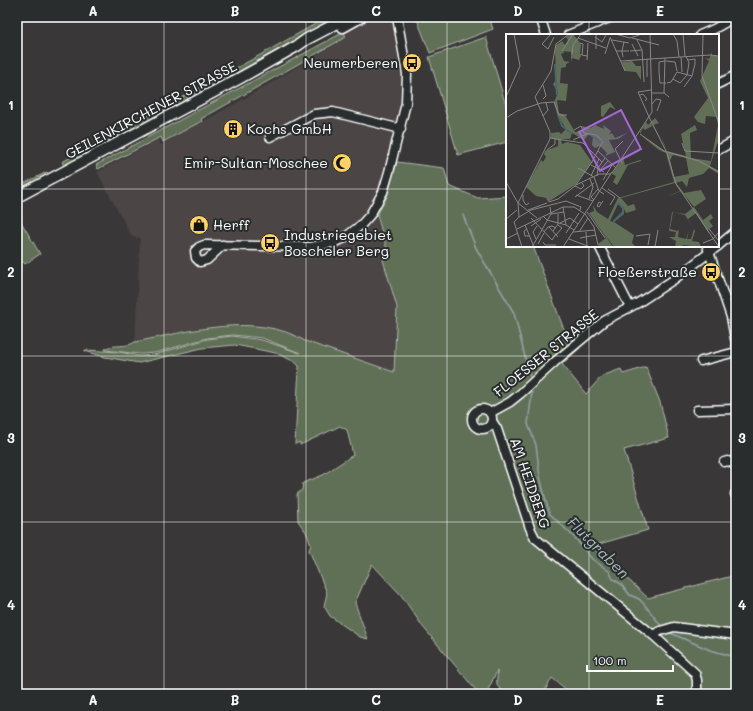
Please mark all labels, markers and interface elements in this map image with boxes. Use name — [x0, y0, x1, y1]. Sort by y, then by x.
text: A — [88, 2, 98, 19]
text: B — [231, 2, 240, 19]
text: C — [371, 2, 381, 19]
text: D — [513, 2, 523, 19]
text: E — [656, 2, 664, 19]
inset map — [506, 34, 719, 247]
bus stop icon: Neumerberen — [401, 52, 423, 74]
place label: Neumerberen — [303, 53, 398, 72]
street label: GEILENKIRCHENER STRASSE — [62, 56, 240, 163]
text: 1 — [8, 96, 14, 113]
text: 1 — [739, 96, 745, 113]
building icon: Kochs GmbH — [222, 118, 244, 140]
place label: Kochs GmbH — [247, 119, 332, 138]
mosque icon: Emir-Sultan-Moschee — [331, 152, 353, 174]
place label: Emir-Sultan-Moschee — [184, 153, 328, 172]
shop icon: Herff — [188, 214, 210, 236]
place label: Herff — [213, 215, 250, 234]
place label: Industriegebiet Boscheler Berg — [284, 225, 392, 260]
bus stop icon: Industriegebiet Boscheler Berg — [259, 232, 281, 254]
bus stop icon: Floeßerstraße — [700, 261, 722, 283]
place label: Floeßerstraße — [598, 262, 697, 281]
text: 2 — [7, 263, 15, 280]
text: 2 — [738, 263, 746, 280]
street label: FLOESSER STRASSE — [489, 304, 602, 401]
text: 3 — [7, 429, 15, 446]
text: 3 — [738, 429, 746, 446]
street label: AM HEIDBERG — [506, 435, 555, 531]
water label: Flutgraben — [563, 512, 634, 583]
text: 4 — [7, 596, 15, 613]
text: 4 — [738, 596, 746, 613]
scale bar — [587, 647, 673, 673]
text: 100 m — [593, 652, 627, 668]
text: A — [88, 691, 98, 708]
text: B — [231, 691, 240, 708]
text: C — [371, 691, 381, 708]
text: D — [513, 691, 523, 708]
text: E — [656, 691, 664, 708]

